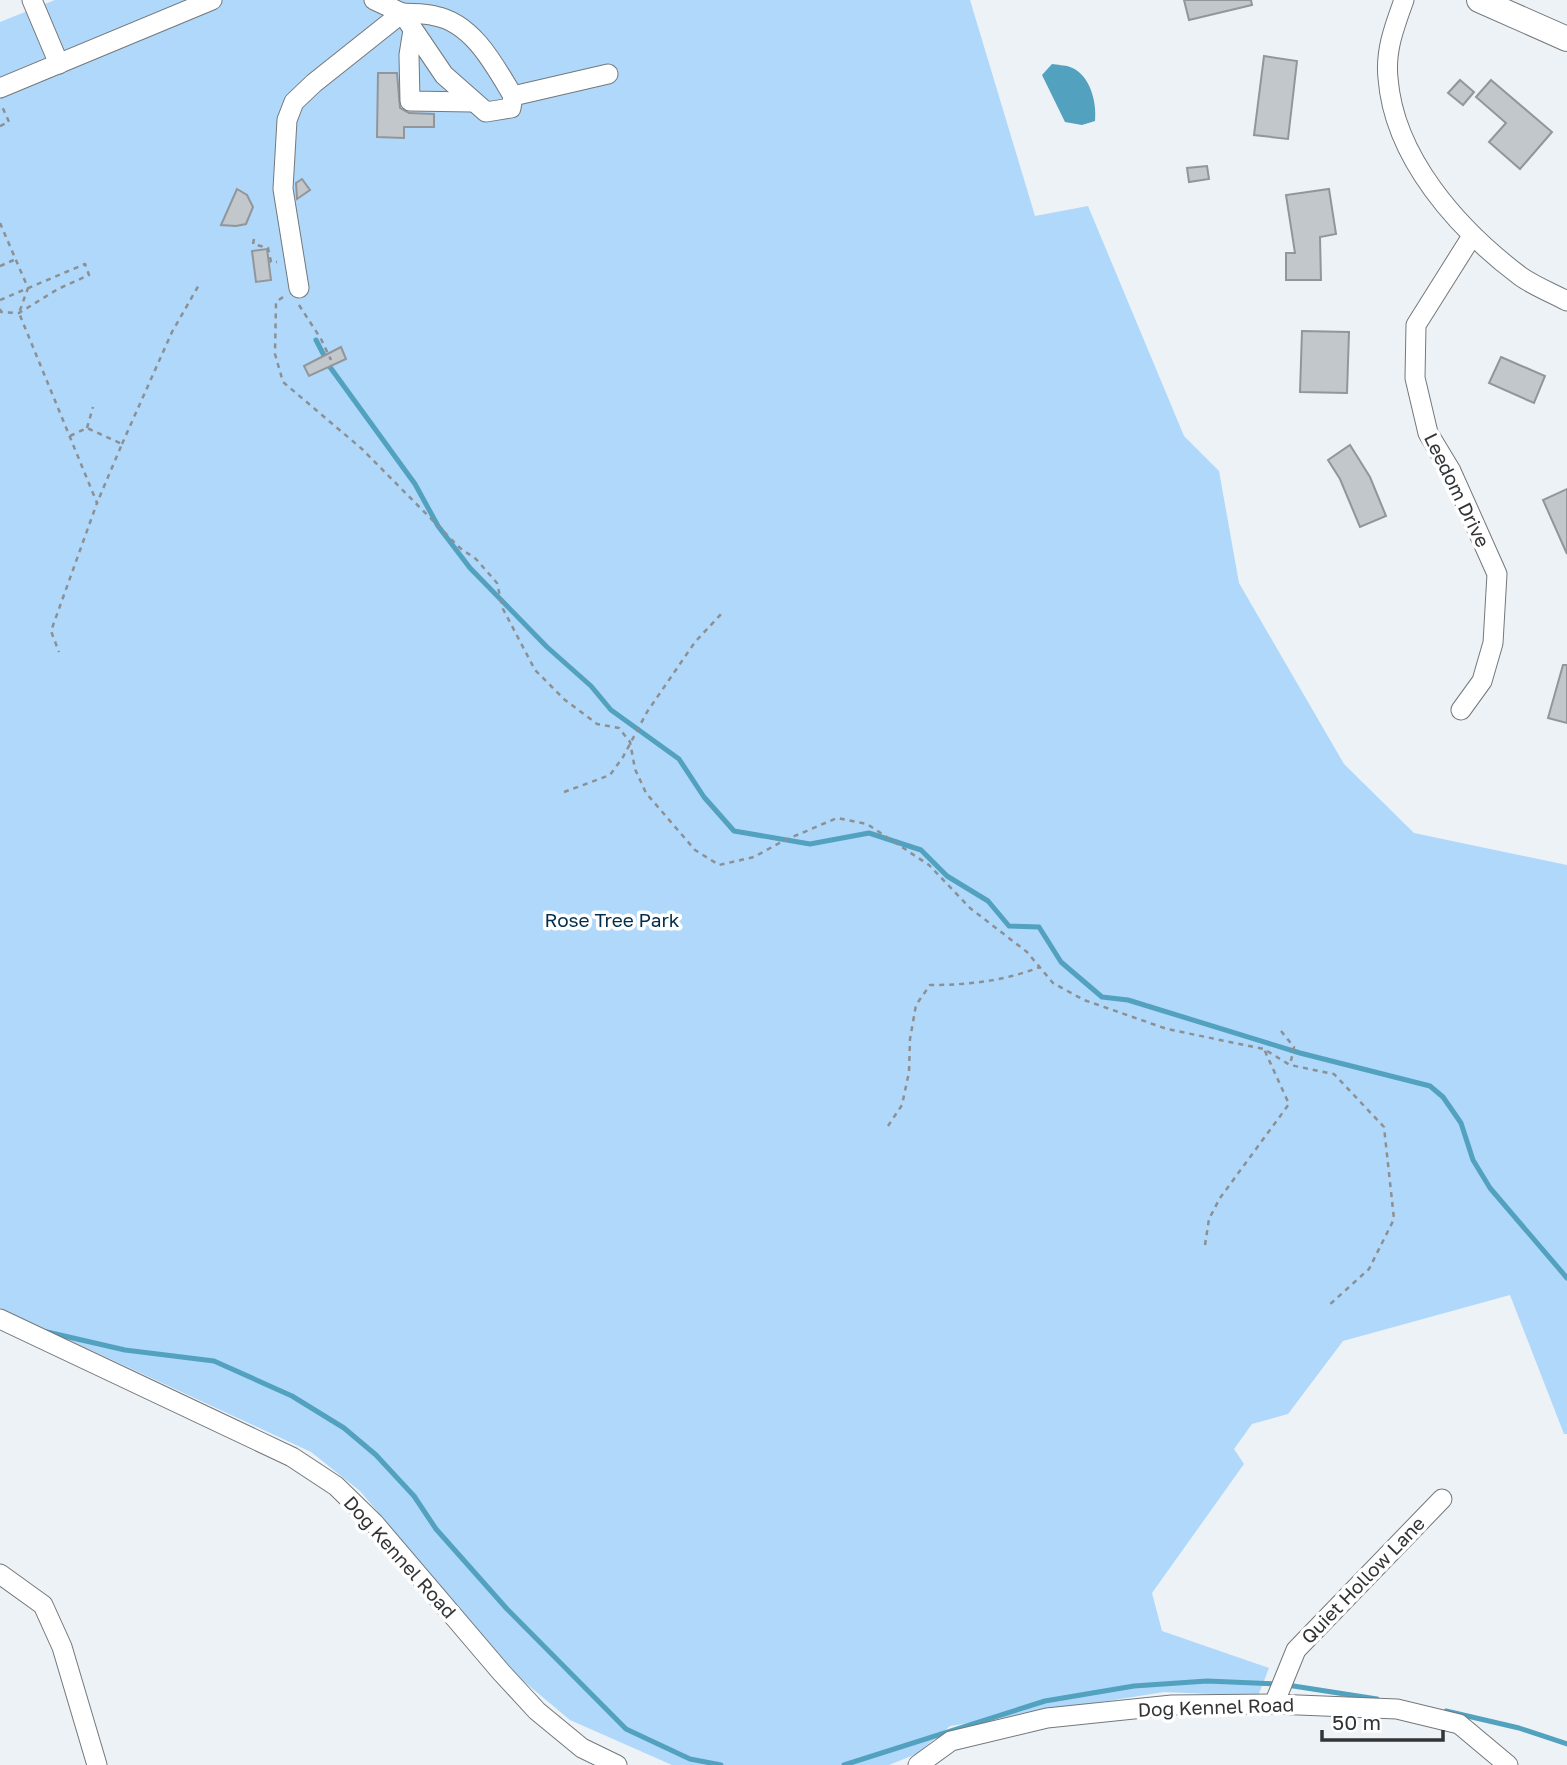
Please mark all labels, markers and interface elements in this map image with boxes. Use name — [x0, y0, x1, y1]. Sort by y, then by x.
street label: Leedom Drive — [1420, 429, 1495, 551]
park label: Rose Tree Park — [544, 908, 680, 931]
street label: Dog Kennel Road — [339, 1491, 461, 1623]
street label: Quiet Hollow Lane — [1296, 1511, 1429, 1648]
street label: Dog Kennel Road — [1137, 1692, 1295, 1721]
scale bar — [1322, 1698, 1443, 1742]
text: 50 m — [1332, 1709, 1381, 1735]

